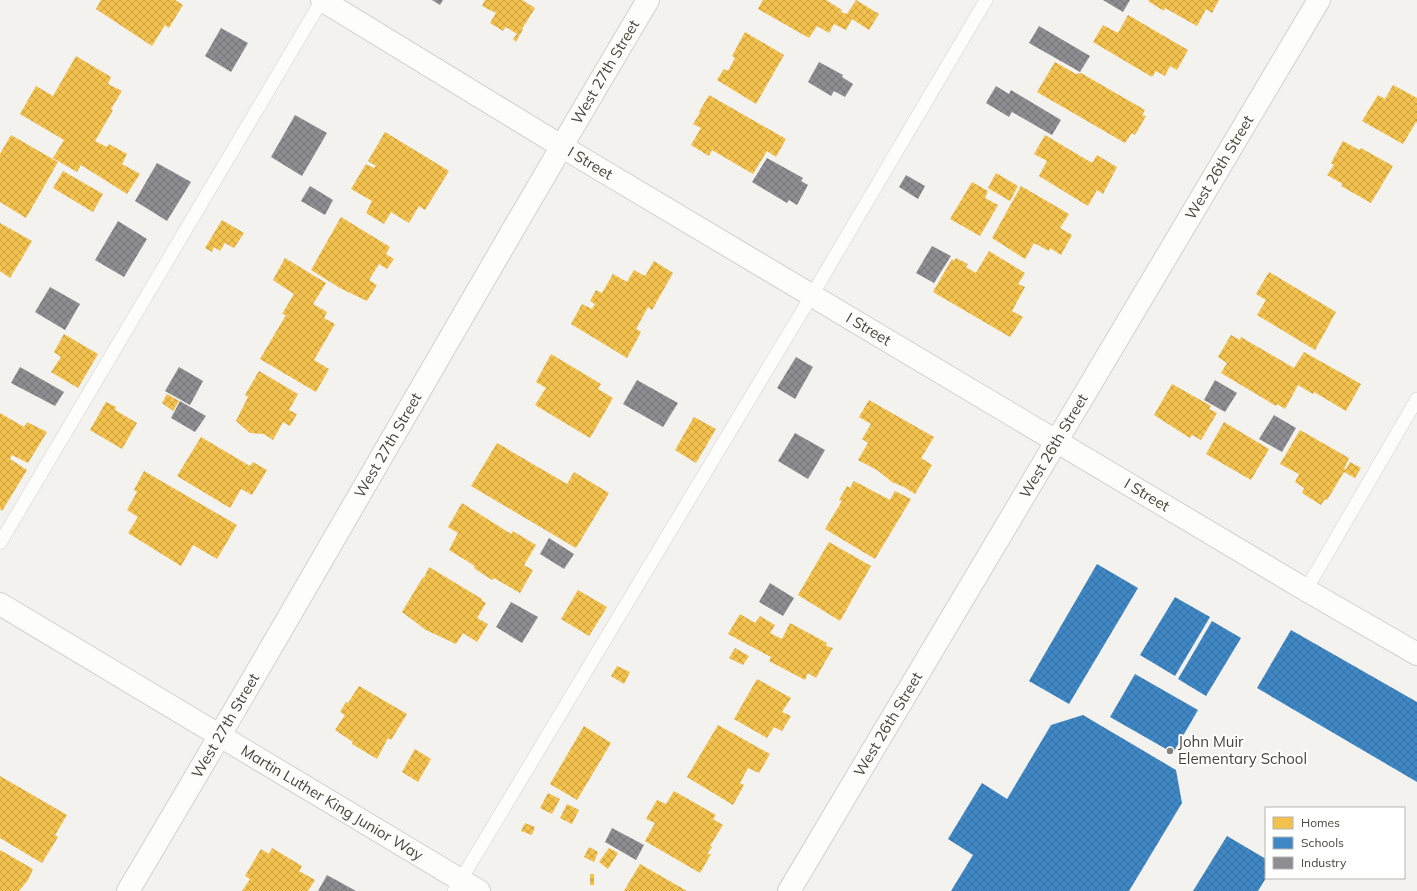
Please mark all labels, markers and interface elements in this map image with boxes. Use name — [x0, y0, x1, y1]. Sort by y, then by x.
street label: West 27th Street — [567, 16, 643, 127]
street label: West 26th Street — [1181, 111, 1257, 223]
street label: I Street — [564, 142, 616, 184]
street label: I Street — [843, 308, 895, 350]
street label: West 27th Street — [350, 389, 425, 501]
street label: West 26th Street — [1015, 390, 1092, 501]
street label: I Street — [1121, 474, 1173, 515]
street label: West 26th Street — [849, 668, 926, 780]
street label: West 27th Street — [187, 670, 263, 781]
place label: John Muir Elementary School — [1178, 732, 1307, 768]
street label: Martin Luther King Junior Way — [238, 741, 427, 864]
marker: John Muir Elementary School — [1165, 746, 1175, 756]
legend — [1265, 807, 1405, 879]
text: Homes — [1301, 815, 1340, 830]
text: Schools — [1301, 835, 1344, 850]
text: Industry — [1301, 855, 1347, 870]

